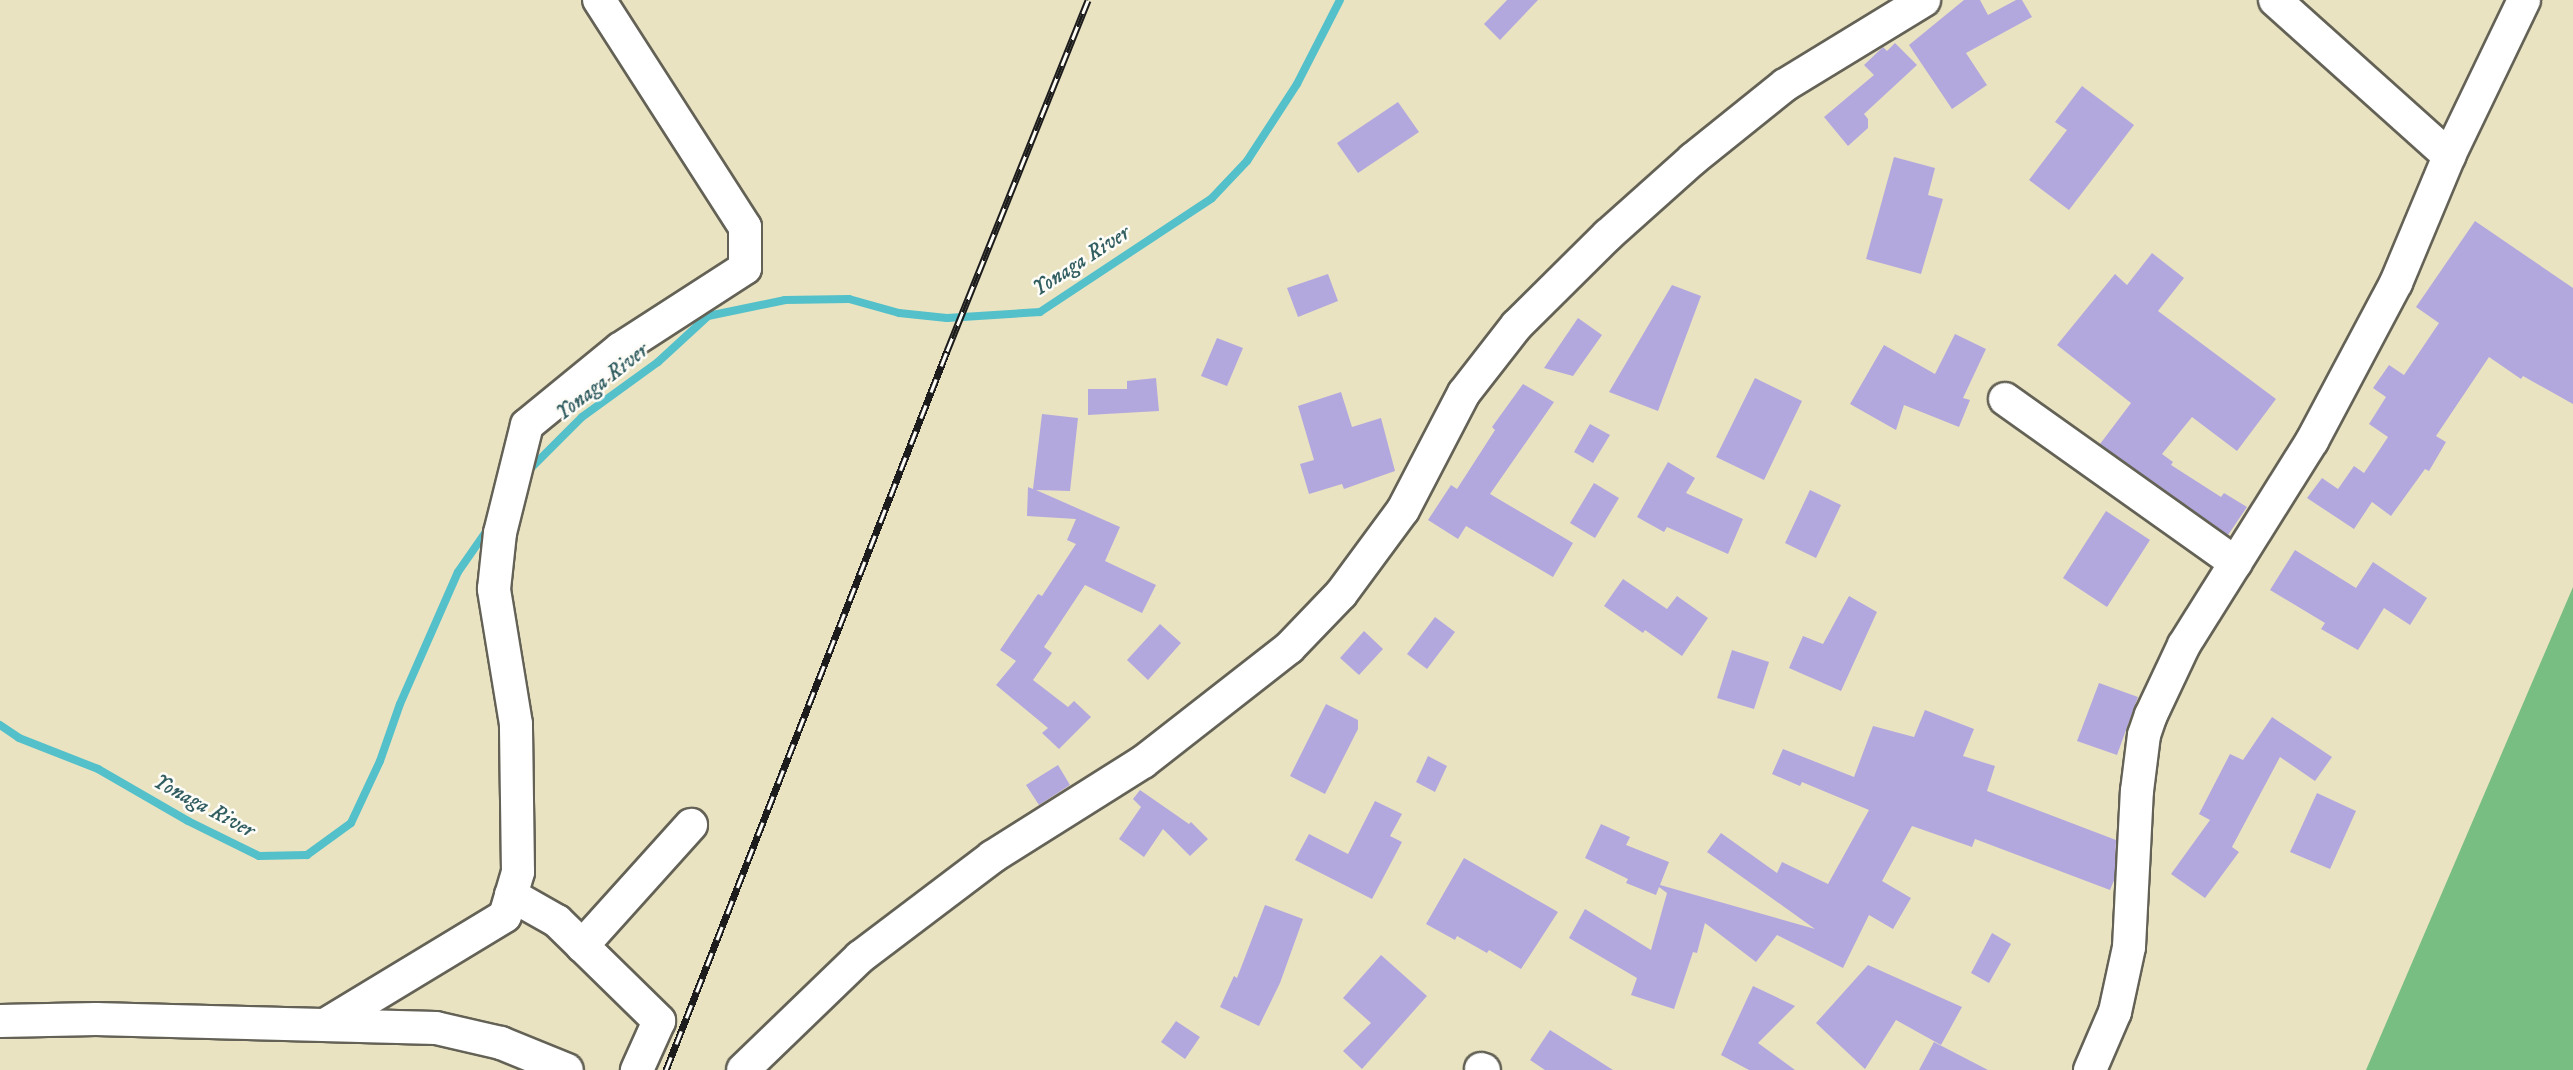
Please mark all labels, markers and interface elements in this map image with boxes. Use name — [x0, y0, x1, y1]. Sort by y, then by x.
water label: Yonaga River — [1027, 220, 1135, 302]
water label: Yonaga River — [550, 337, 654, 427]
water label: Yonaga River — [149, 768, 259, 844]

